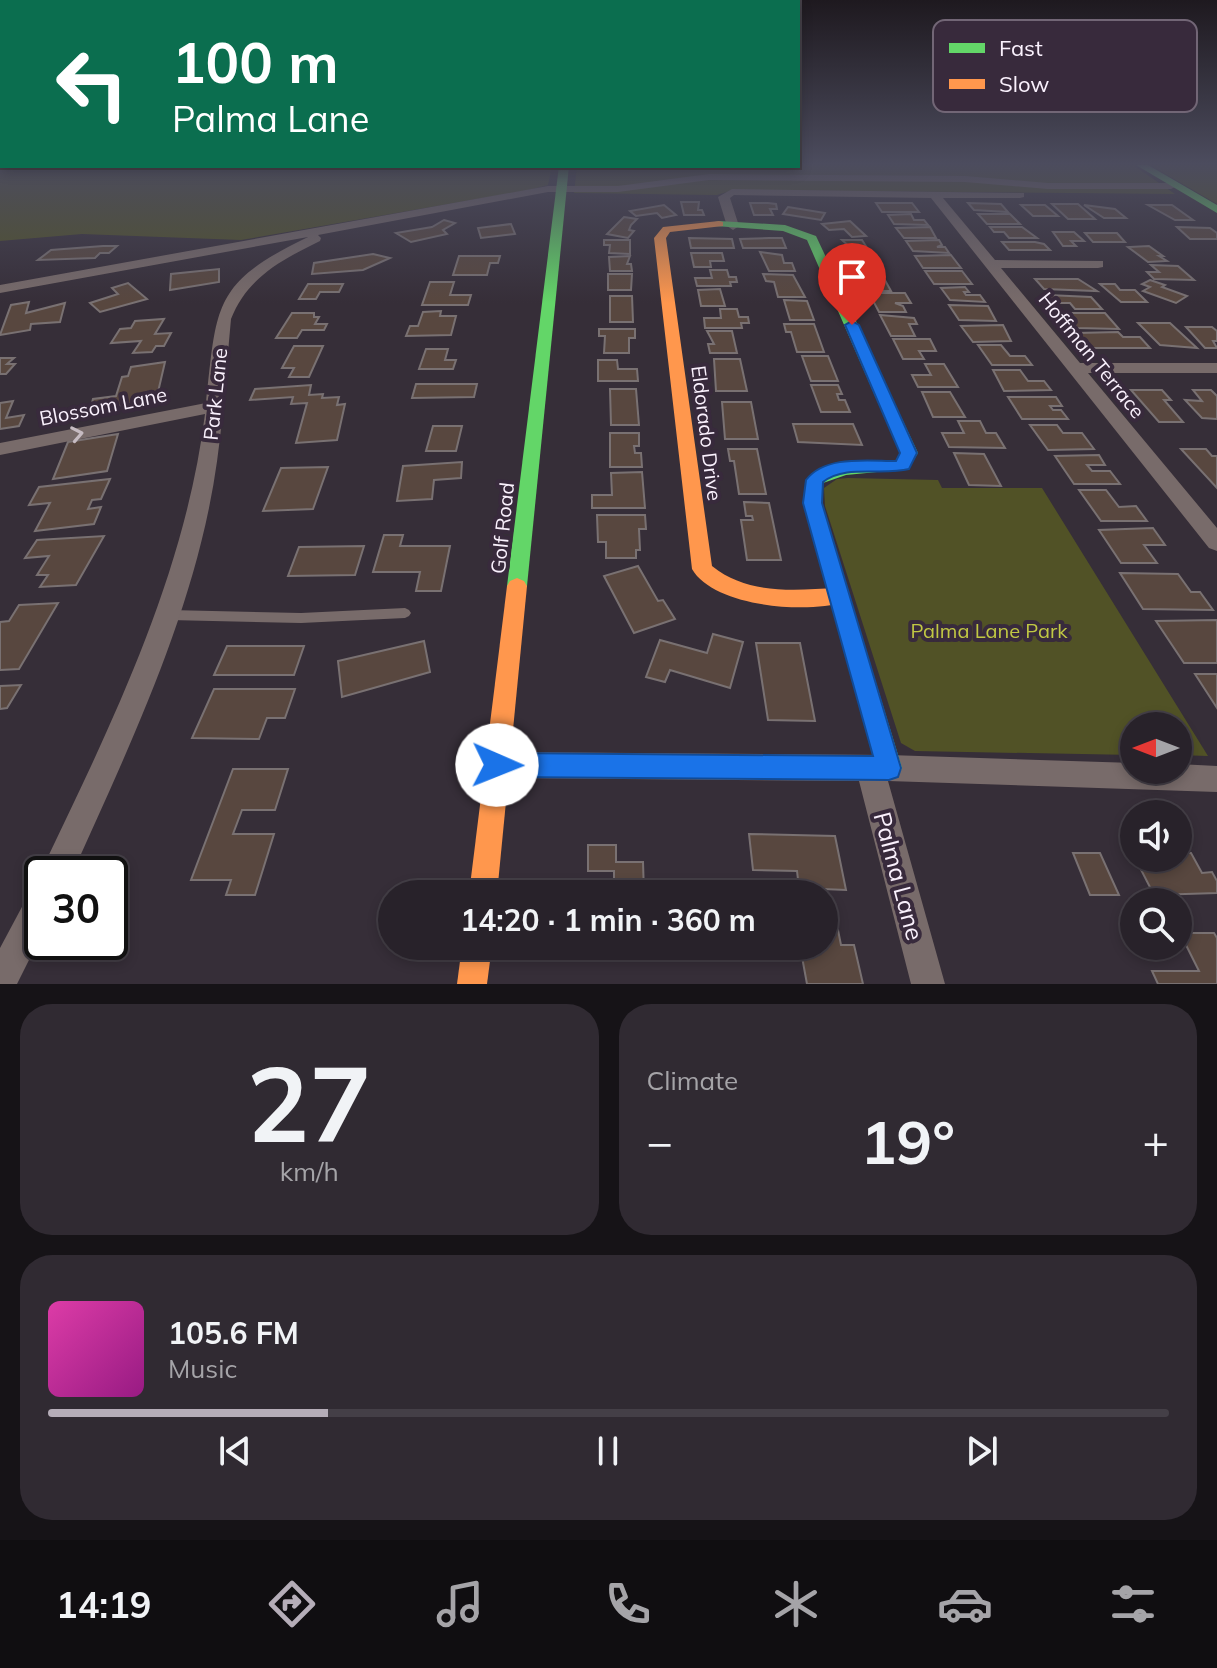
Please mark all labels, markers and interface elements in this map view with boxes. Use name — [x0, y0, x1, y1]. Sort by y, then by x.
legend — [933, 20, 1197, 112]
text: 100 m — [172, 27, 339, 97]
icon: left — [40, 32, 144, 136]
text: Fast — [999, 34, 1043, 62]
text: Slow — [999, 70, 1049, 98]
text: Palma Lane — [172, 96, 369, 141]
pin — [818, 243, 886, 325]
icon: arrive — [830, 255, 874, 299]
street label: Hoffman Terrace — [1034, 287, 1150, 423]
street label: Park Lane — [198, 347, 232, 441]
street label: Eldorado Drive — [686, 364, 728, 502]
street label: Blossom Lane — [37, 381, 169, 431]
one-way arrow — [70, 426, 83, 443]
street label: Golf Road — [485, 481, 519, 575]
park label: Palma Lane Park — [911, 618, 1068, 643]
north arrow — [1120, 712, 1192, 784]
map controls — [1120, 712, 1192, 960]
position arrow — [455, 723, 539, 807]
button: sound — [1120, 800, 1192, 872]
street label: Palma Lane — [867, 809, 931, 943]
speed limit sign: 30 — [24, 856, 128, 960]
button: search — [1120, 888, 1192, 960]
text: 14:20 · 1 min · 360 m — [460, 901, 756, 939]
text: 27 — [247, 1037, 372, 1168]
text: Climate — [647, 1064, 738, 1097]
text: 19° — [860, 1104, 955, 1179]
text: − — [647, 1114, 673, 1169]
text: + — [1143, 1114, 1169, 1169]
text: km/h — [280, 1155, 339, 1188]
text: 105.6 FM — [168, 1314, 299, 1352]
text: Music — [168, 1352, 237, 1385]
icon: previous — [213, 1429, 257, 1473]
icon: pause — [586, 1429, 630, 1473]
icon: next — [960, 1429, 1004, 1473]
icon: directions — [264, 1576, 320, 1632]
icon: music — [432, 1576, 488, 1632]
icon: phone — [600, 1576, 656, 1632]
icon: climate — [768, 1576, 824, 1632]
icon: car — [937, 1576, 993, 1632]
icon: filters — [1105, 1576, 1161, 1632]
text: 14:19 — [56, 1582, 151, 1627]

